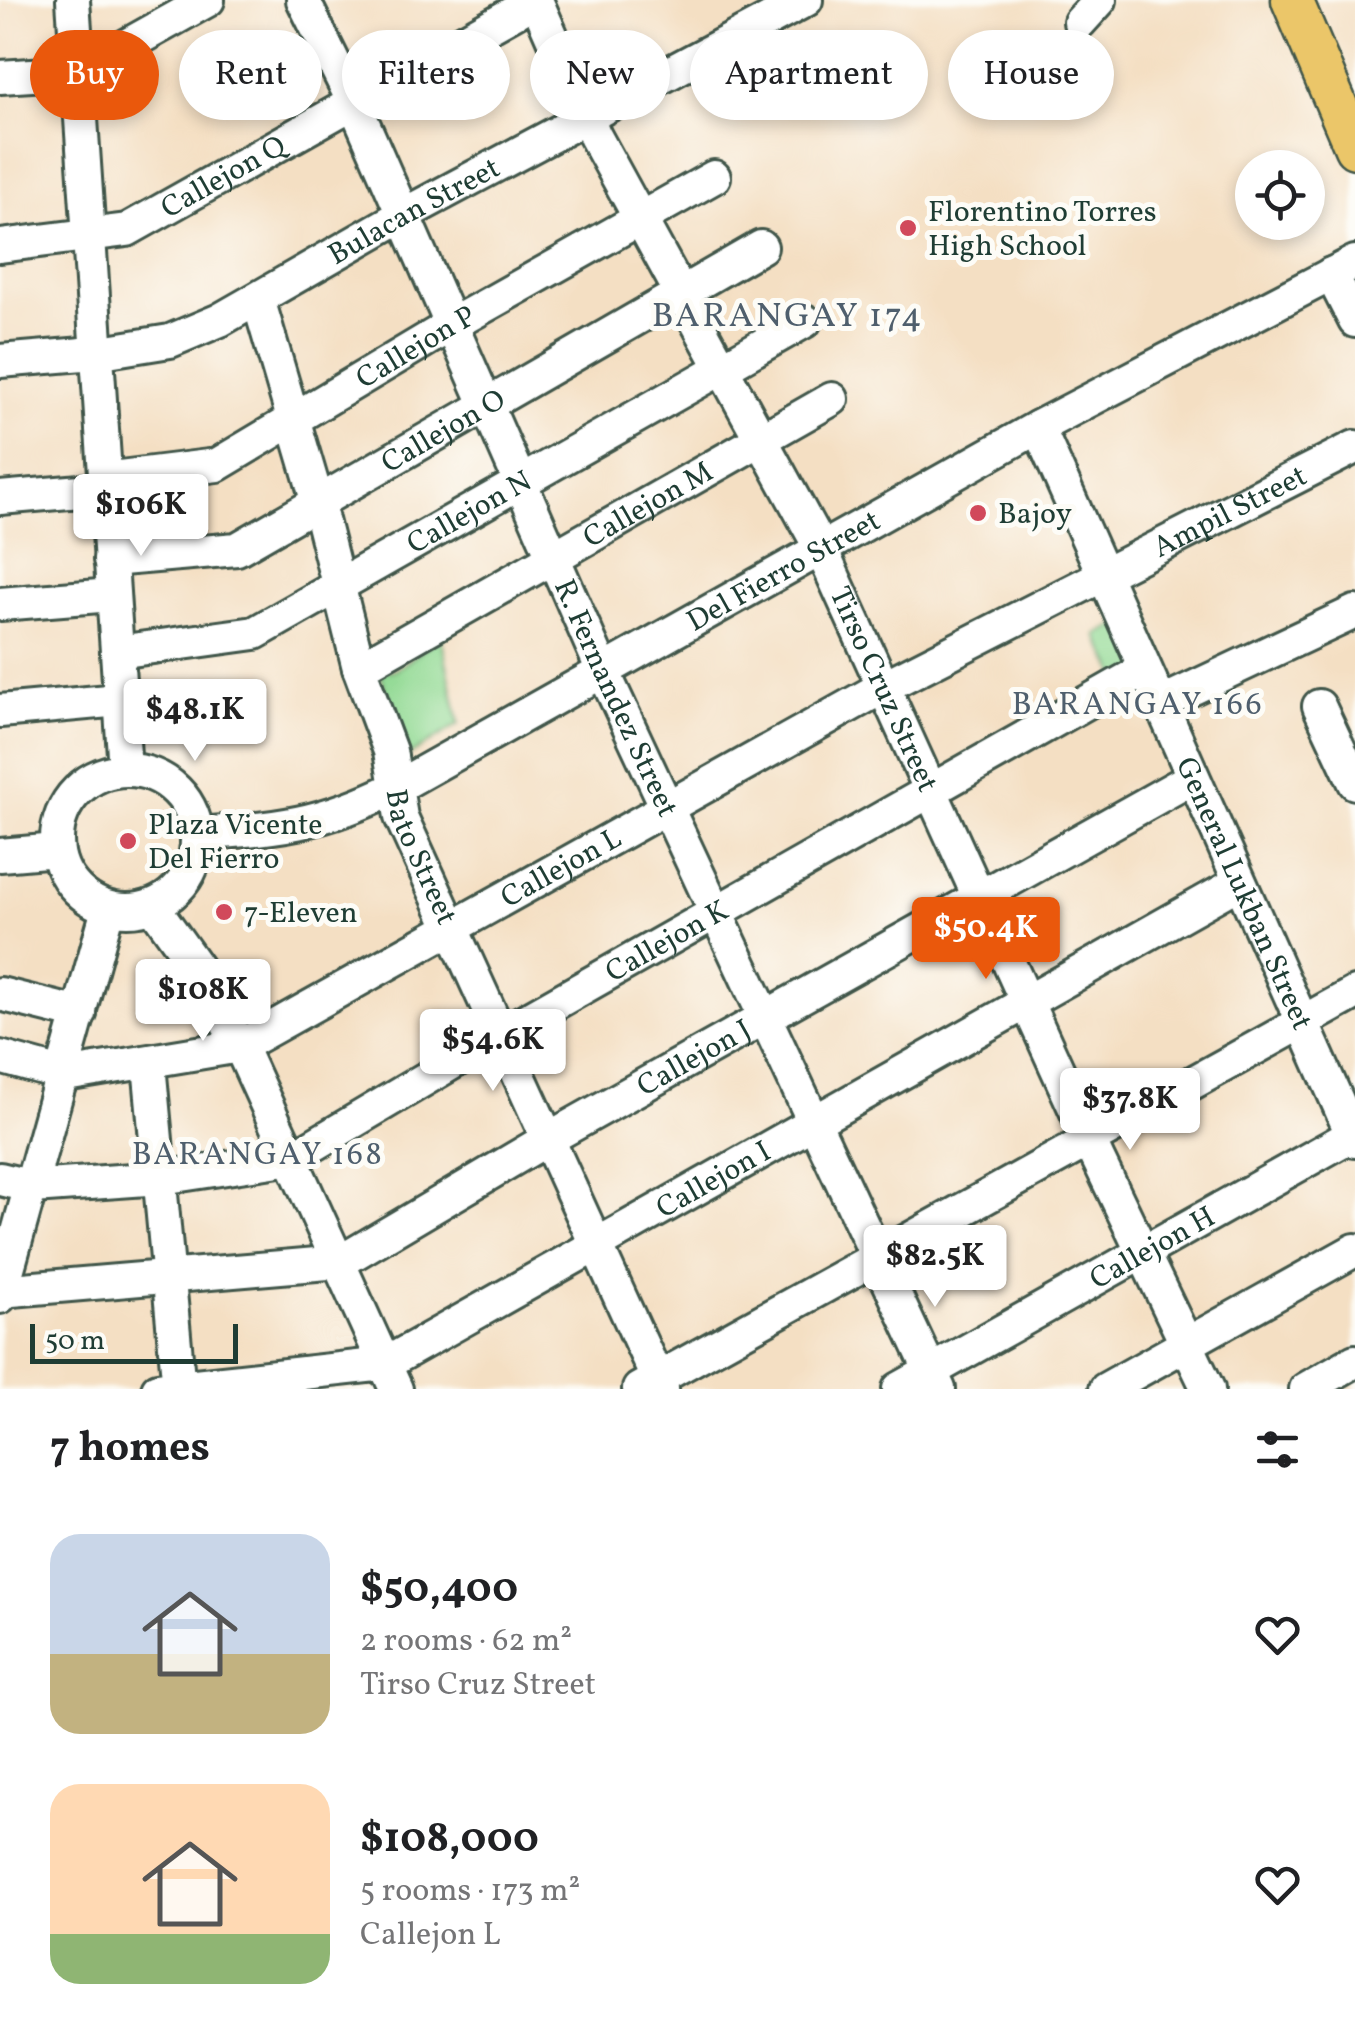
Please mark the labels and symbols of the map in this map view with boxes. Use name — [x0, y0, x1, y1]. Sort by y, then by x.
street label: Callejon Q — [154, 125, 295, 230]
street label: Bulacan Street — [321, 148, 508, 277]
place label: Florentino Torres High School — [928, 192, 1157, 268]
marker: Florentino Torres High School — [897, 217, 919, 239]
district label: BARANGAY 174 — [652, 293, 924, 341]
street label: Callejon P — [349, 296, 484, 400]
street label: Callejon O — [374, 380, 514, 485]
street label: Callejon M — [576, 452, 721, 559]
street label: Ampil Street — [1146, 456, 1315, 569]
street label: Callejon N — [400, 461, 540, 566]
pin: $106K — [71, 474, 211, 559]
place label: Bajoy — [998, 494, 1072, 536]
street label: Del Fierro Street — [679, 501, 888, 643]
marker: Bajoy — [967, 502, 989, 524]
street label: R. Fernandez Street — [542, 573, 687, 824]
street label: Tirso Cruz Street — [818, 580, 948, 799]
pin: $48.1K — [114, 679, 276, 764]
district label: BARANGAY 166 — [1012, 684, 1264, 728]
street label: General Lukban Street — [1164, 751, 1322, 1037]
street label: Bato Street — [374, 786, 466, 932]
place label: Plaza Vicente Del Fierro — [148, 805, 323, 881]
street label: Callejon L — [494, 818, 630, 919]
marker: Plaza Vicente Del Fierro — [117, 830, 139, 852]
street label: Callejon K — [598, 890, 737, 994]
place label: 7-Eleven — [244, 893, 358, 935]
pin: $50.4K — [905, 897, 1067, 982]
marker: 7-Eleven — [213, 901, 235, 923]
pin: $108K — [133, 959, 273, 1044]
pin: $54.6K — [412, 1009, 574, 1094]
street label: Callejon J — [630, 1010, 760, 1108]
pin: $37.8K — [1049, 1068, 1211, 1153]
street label: Callejon I — [649, 1132, 779, 1230]
district label: BARANGAY 168 — [132, 1134, 384, 1178]
street label: Callejon H — [1083, 1197, 1223, 1301]
pin: $82.5K — [854, 1225, 1016, 1310]
scale bar — [30, 1319, 238, 1364]

